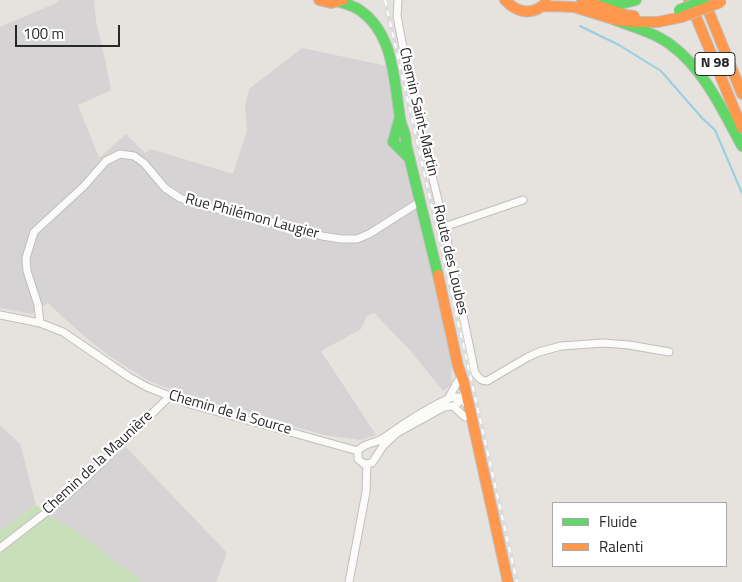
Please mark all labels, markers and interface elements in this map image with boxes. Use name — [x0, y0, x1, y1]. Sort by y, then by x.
scale bar — [18, 15, 122, 47]
text: 100 m — [23, 22, 64, 45]
street label: Chemin Saint-Martin — [394, 46, 442, 178]
road number: N 98 — [695, 52, 735, 76]
street label: Rue Philémon Laugier — [183, 191, 321, 243]
street label: Route des Loubes — [429, 203, 471, 317]
street label: Chemin de la Source — [166, 387, 294, 439]
street label: Chemin de la Maunière — [39, 407, 157, 519]
legend — [552, 502, 727, 567]
text: Fluide — [599, 510, 637, 533]
text: Ralenti — [599, 535, 643, 558]

